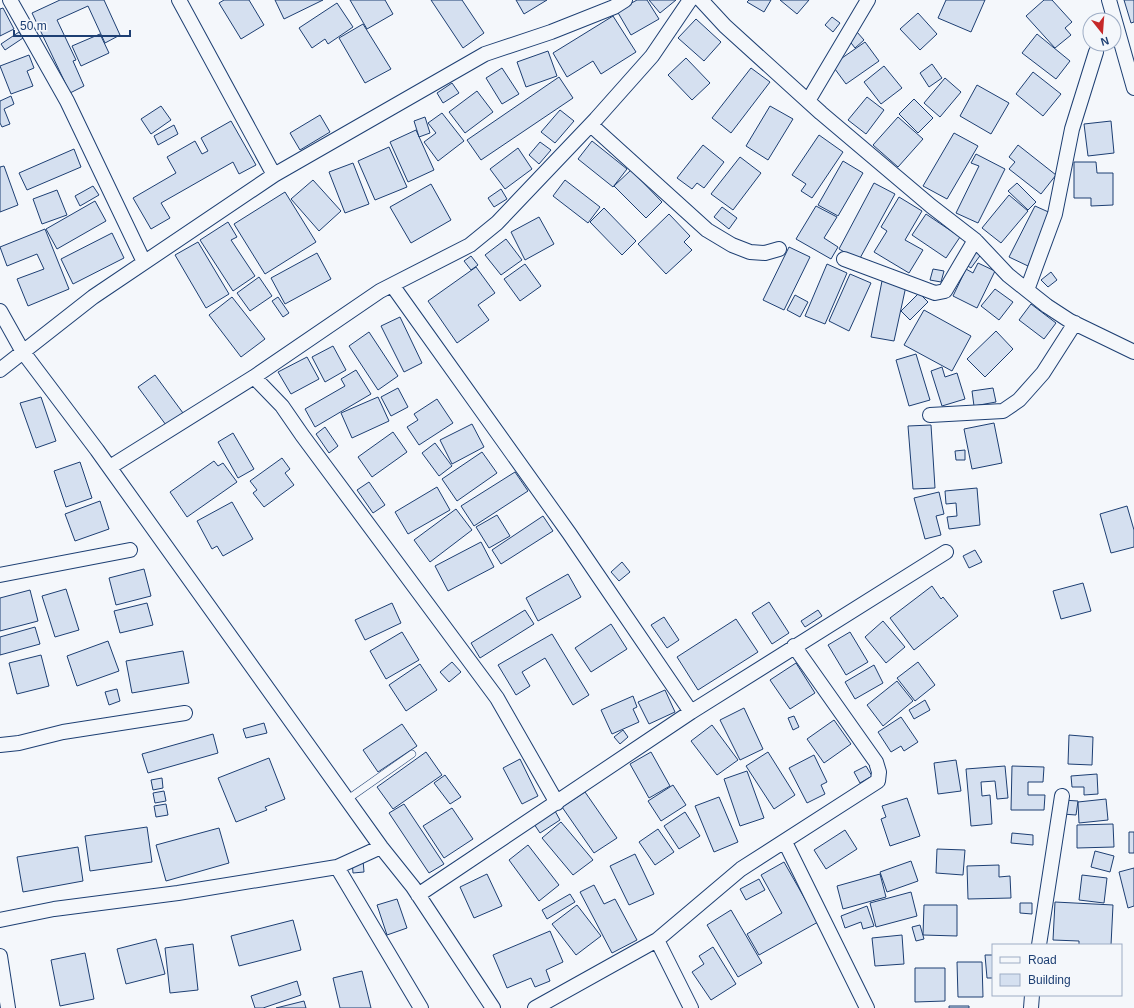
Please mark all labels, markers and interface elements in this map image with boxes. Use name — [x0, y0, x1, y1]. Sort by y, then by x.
scale bar — [14, 12, 130, 38]
north arrow — [1082, 12, 1122, 52]
text: 50 m — [20, 19, 47, 33]
text: N — [1099, 35, 1110, 48]
legend — [992, 944, 1122, 996]
text: Road — [1028, 953, 1057, 967]
text: Building — [1028, 973, 1071, 987]

